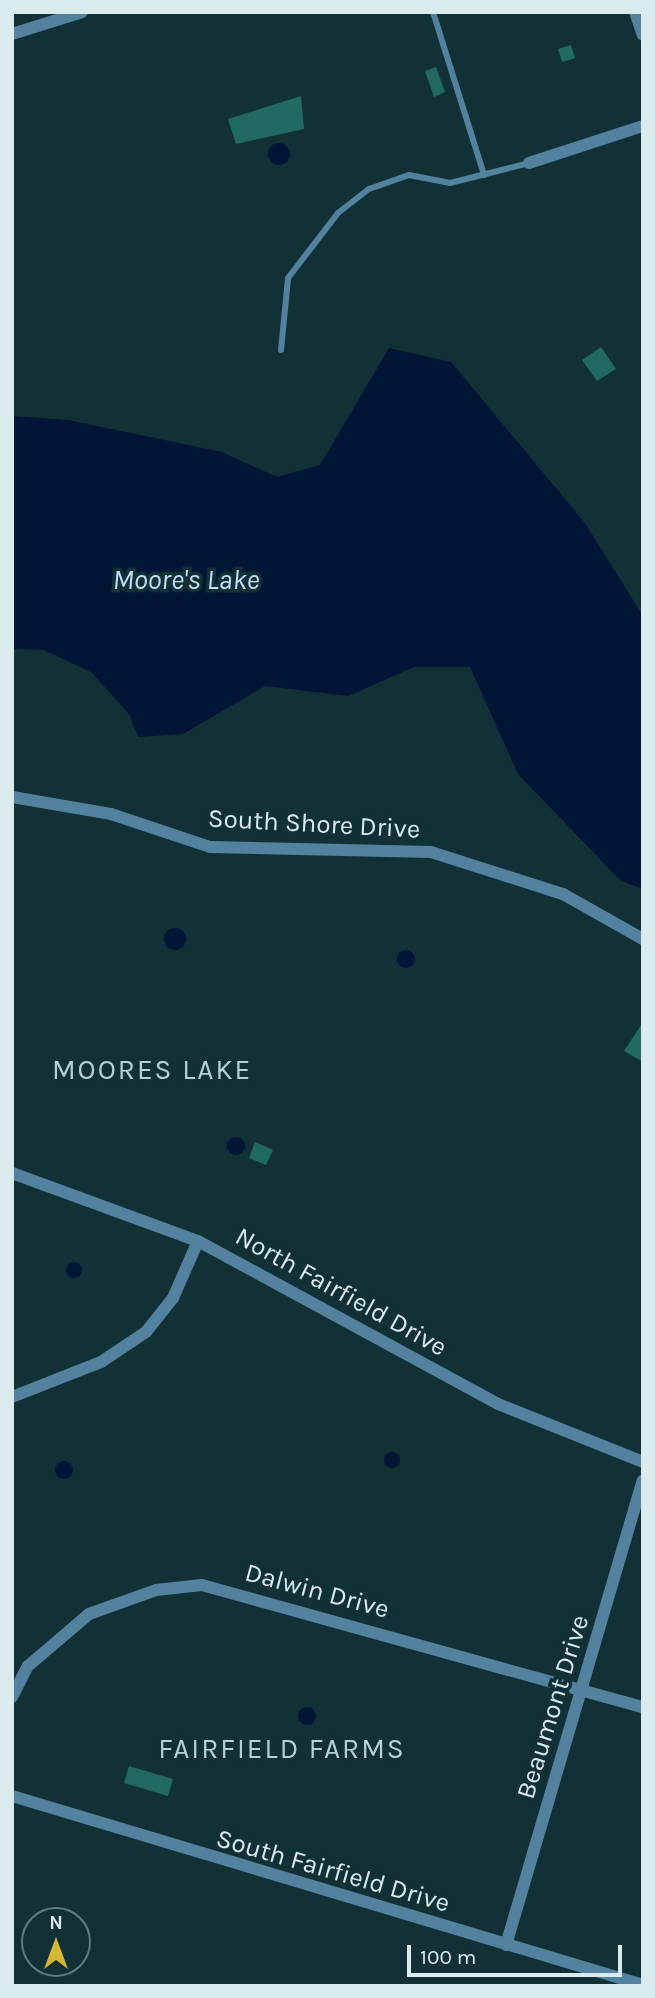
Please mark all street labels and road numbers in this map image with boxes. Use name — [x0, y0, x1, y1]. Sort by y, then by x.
street label: South Shore Drive — [207, 803, 421, 845]
street label: North Fairfield Drive — [230, 1221, 452, 1363]
street label: Dalwin Drive — [242, 1557, 392, 1625]
street label: Beaumont Drive — [510, 1611, 596, 1803]
street label: South Fairfield Drive — [213, 1823, 453, 1919]

